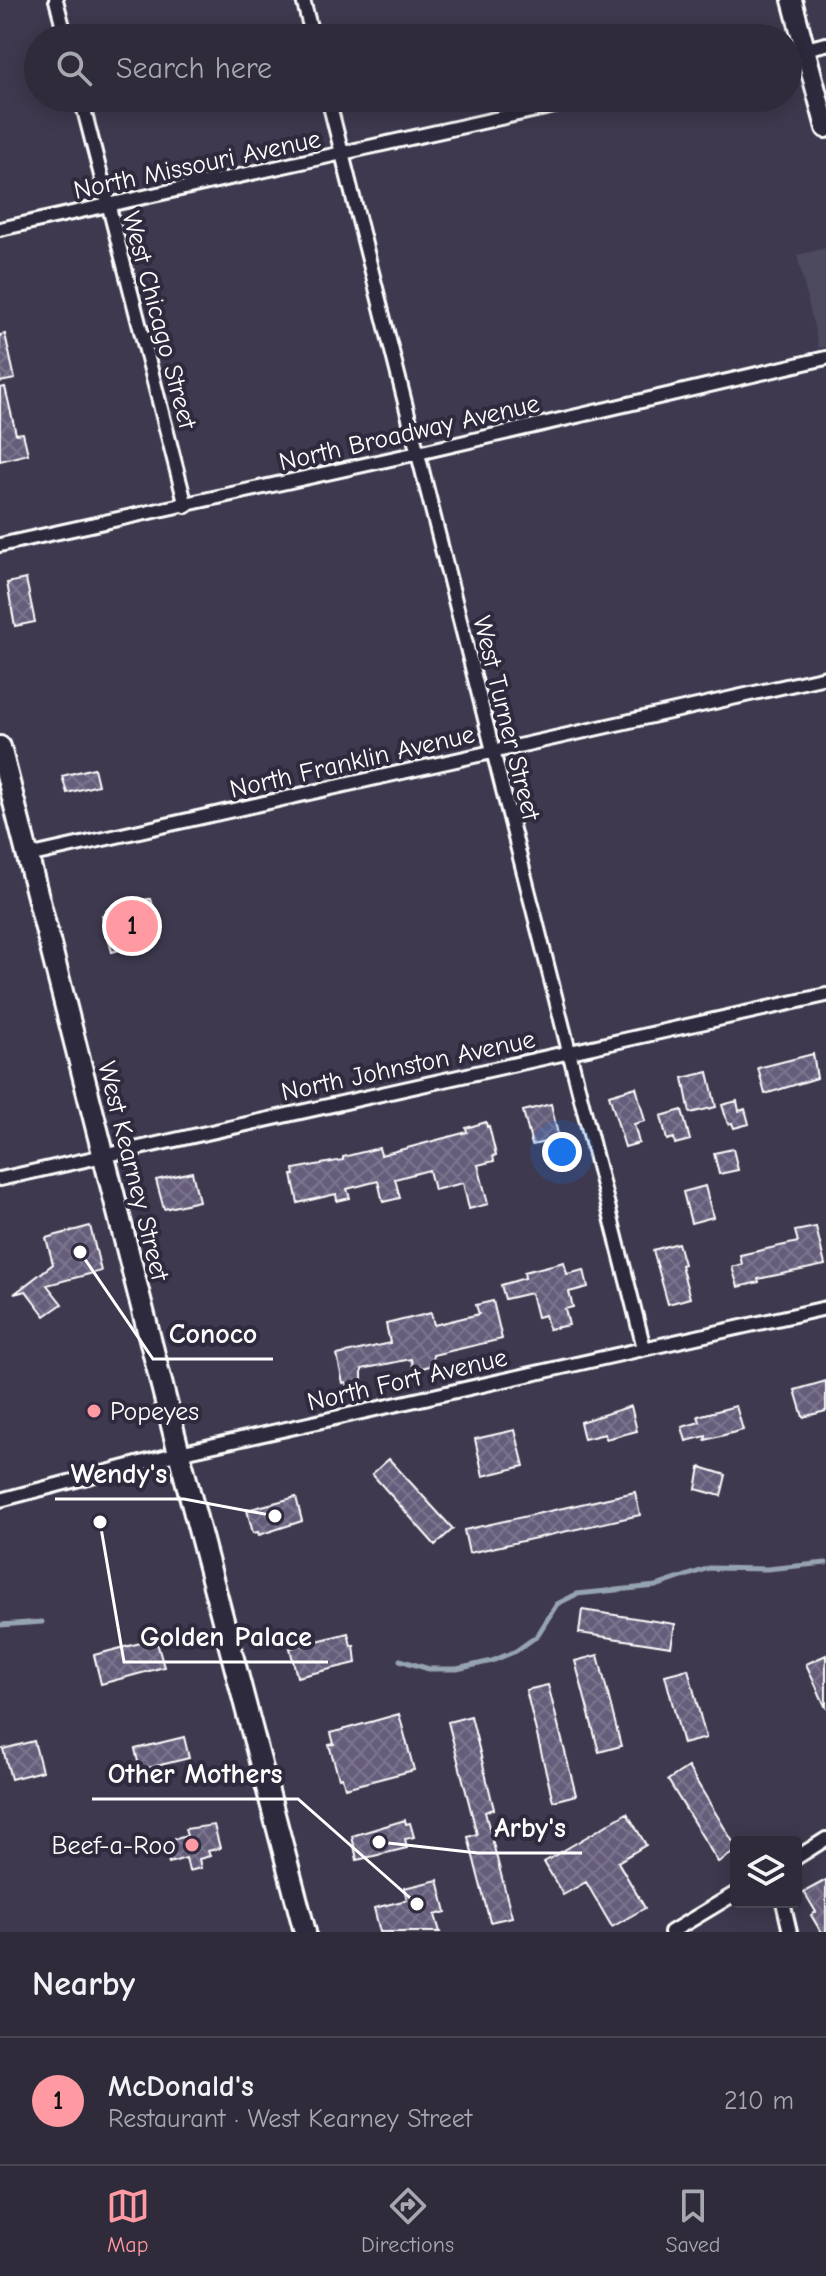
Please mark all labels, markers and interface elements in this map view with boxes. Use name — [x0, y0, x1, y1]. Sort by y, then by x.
search box — [24, 24, 802, 112]
icon: search — [52, 46, 96, 90]
text: Search here — [116, 51, 272, 86]
street label: North Missouri Avenue — [71, 124, 323, 206]
street label: West Chicago Street — [116, 208, 203, 434]
street label: North Broadway Avenue — [276, 388, 542, 478]
street label: West Turner Street — [466, 613, 546, 825]
street label: North Franklin Avenue — [227, 719, 478, 805]
pin: 1 — [106, 896, 158, 956]
street label: North Johnston Avenue — [279, 1024, 538, 1108]
street label: West Kearney Street — [91, 1059, 175, 1285]
your location — [542, 1132, 582, 1172]
callout: Conoco — [153, 1307, 273, 1359]
text: Conoco — [169, 1318, 257, 1350]
street label: North Fort Avenue — [304, 1342, 510, 1418]
place label: Popeyes — [110, 1397, 199, 1427]
marker: Popeyes — [85, 1402, 103, 1420]
callout: Wendy's — [55, 1447, 184, 1499]
text: Wendy's — [71, 1458, 167, 1490]
callout: Golden Palace — [124, 1610, 328, 1662]
text: Golden Palace — [140, 1621, 312, 1653]
callout: Other Mothers — [92, 1747, 298, 1799]
text: Other Mothers — [108, 1758, 282, 1790]
callout: Arby's — [478, 1801, 582, 1853]
text: Arby's — [494, 1812, 566, 1844]
place label: Beef-a-Roo — [51, 1831, 176, 1861]
marker: Beef-a-Roo — [183, 1836, 201, 1854]
map controls — [730, 1836, 802, 1908]
button: layers — [730, 1836, 802, 1908]
text: Nearby — [32, 1964, 135, 2004]
text: McDonald's — [108, 2069, 254, 2104]
text: 1 — [53, 2086, 63, 2116]
text: 210 m — [724, 2086, 794, 2116]
text: Restaurant · West Kearney Street — [108, 2104, 472, 2134]
tab: Map — [106, 2184, 150, 2258]
tab: Directions — [361, 2184, 454, 2258]
tab: Saved — [665, 2184, 720, 2258]

